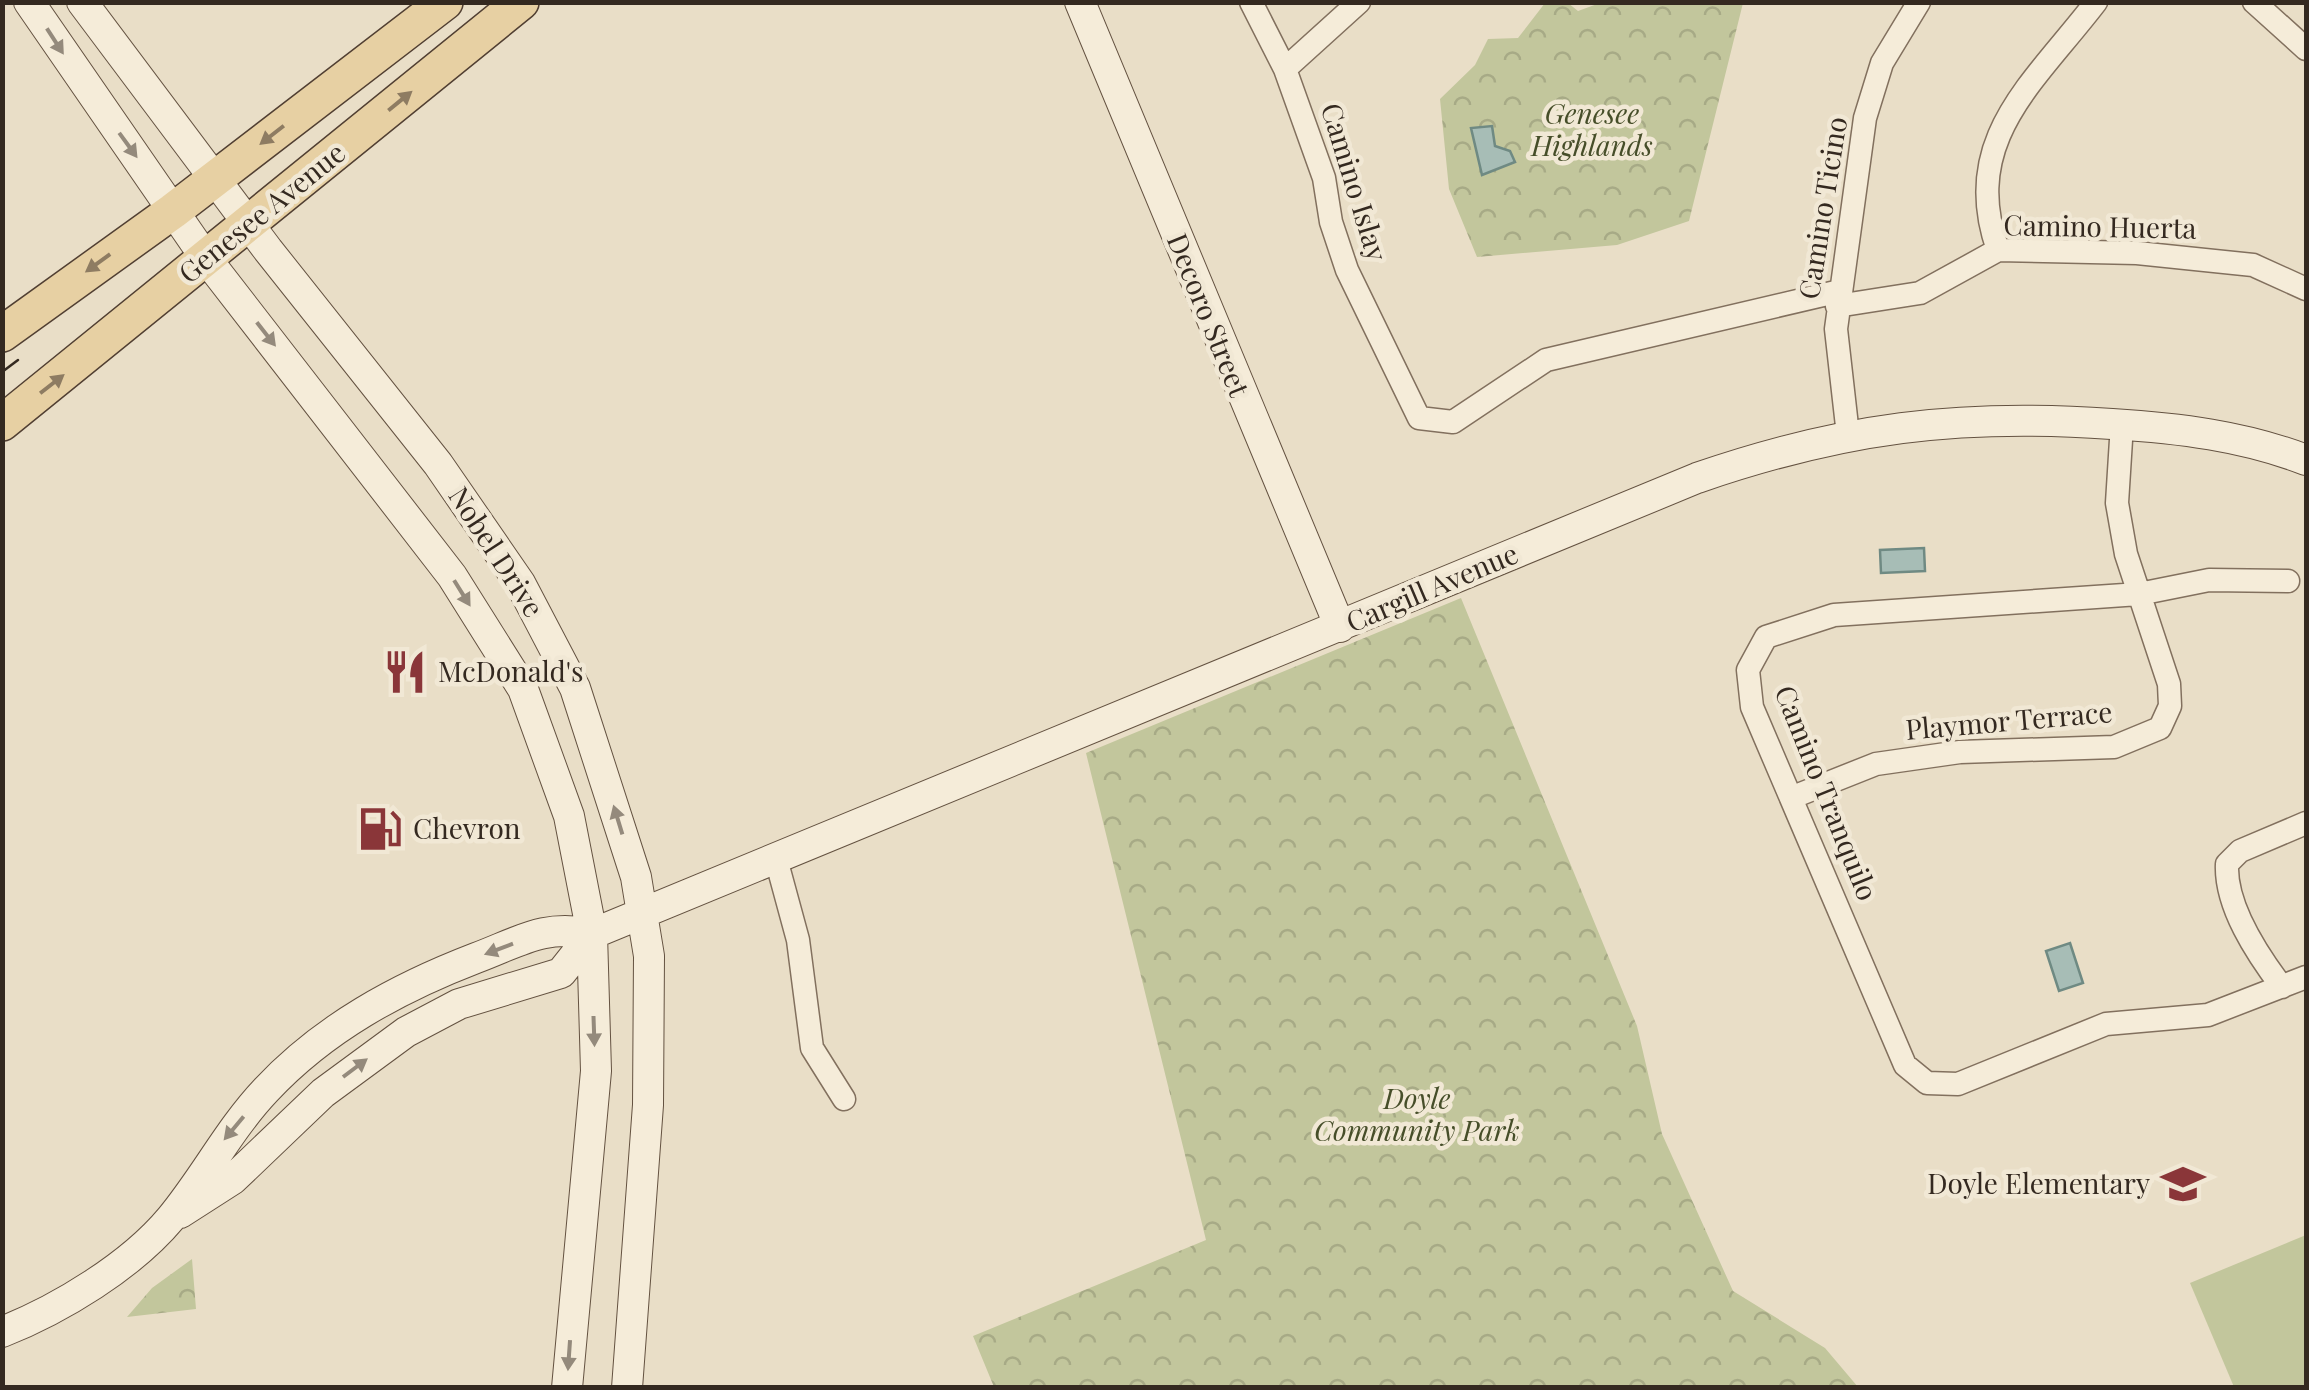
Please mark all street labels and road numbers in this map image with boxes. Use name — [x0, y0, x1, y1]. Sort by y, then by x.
street label: Camino Islay — [1314, 98, 1397, 265]
street label: Camino Ticino — [1789, 114, 1854, 302]
street label: Genesee Avenue — [170, 133, 352, 290]
street label: Camino Huerta — [2003, 205, 2197, 246]
street label: Decoro Street — [1160, 227, 1259, 402]
street label: Nobel Drive — [441, 479, 553, 623]
street label: Cargill Avenue — [1340, 534, 1523, 639]
street label: Camino Tranquilo — [1767, 680, 1887, 905]
street label: Playmor Terrace — [1904, 692, 2114, 747]

